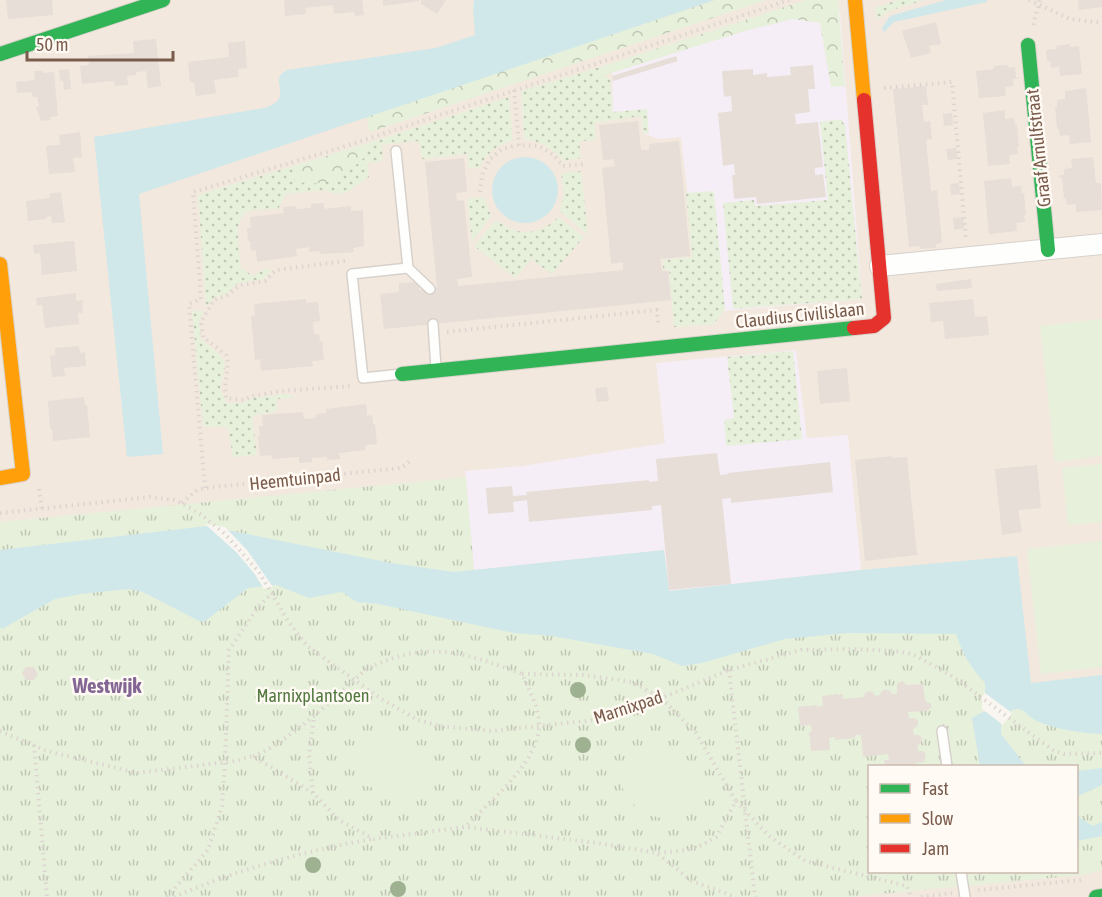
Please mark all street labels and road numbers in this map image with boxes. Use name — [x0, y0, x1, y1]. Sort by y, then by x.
street label: Graaf Arnulfstraat — [1021, 88, 1055, 208]
street label: Claudius Civilislaan — [735, 298, 865, 332]
street label: Heemtuinpad — [248, 464, 342, 494]
street label: Marnixpad — [591, 686, 665, 728]

